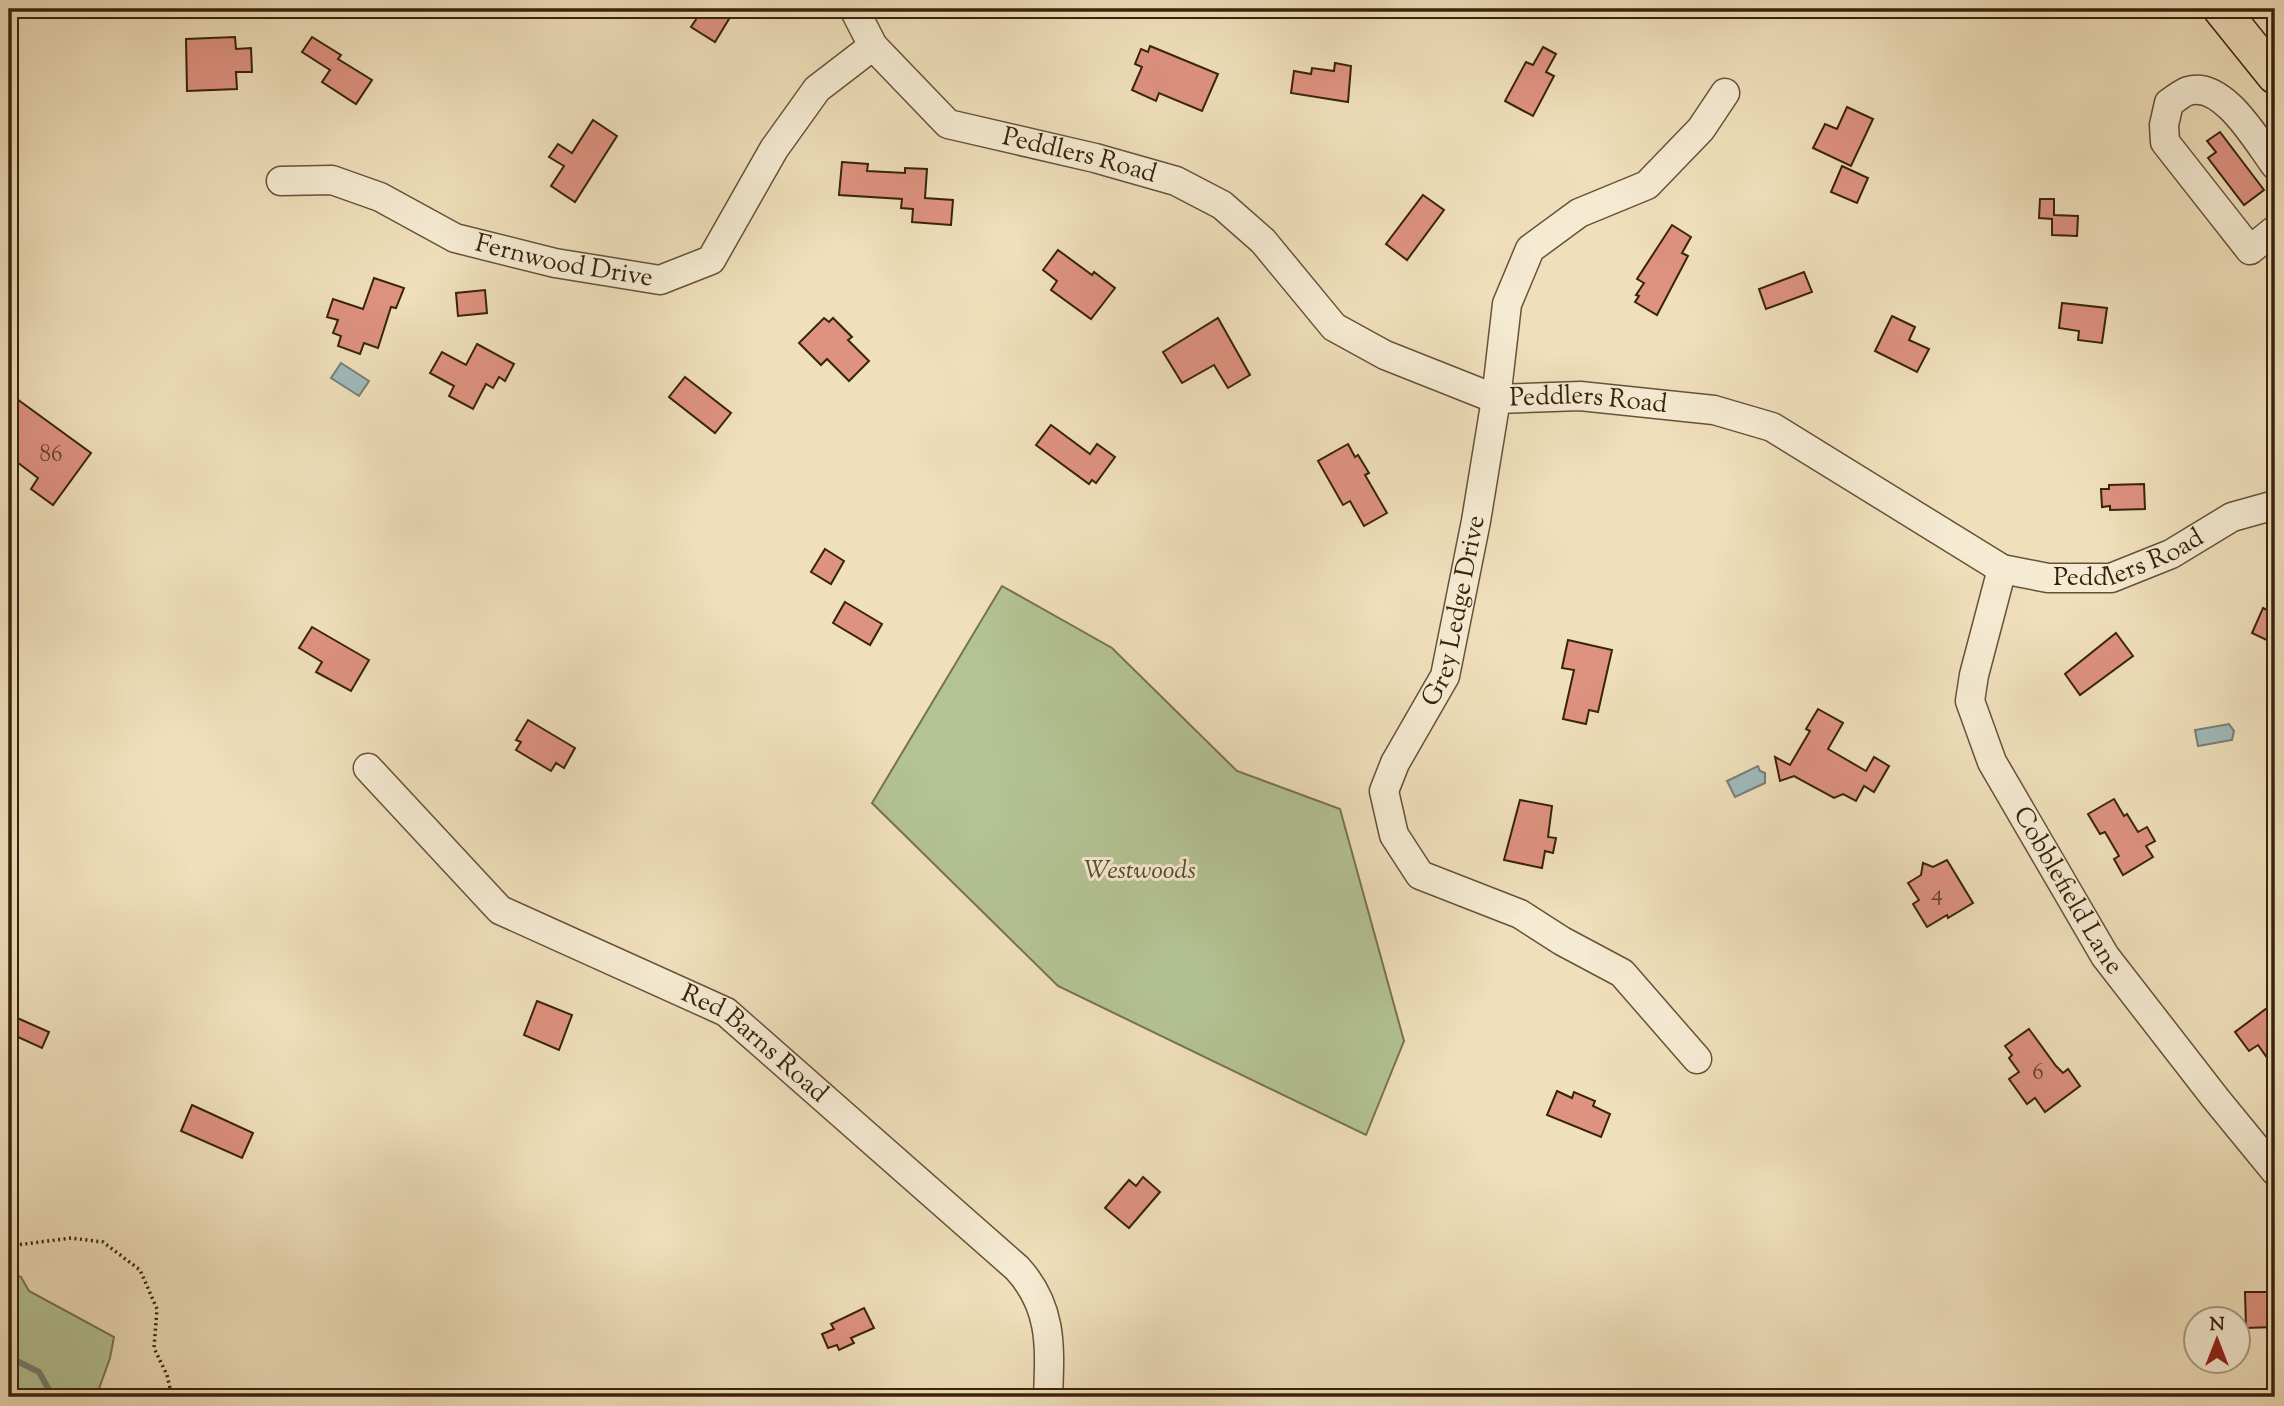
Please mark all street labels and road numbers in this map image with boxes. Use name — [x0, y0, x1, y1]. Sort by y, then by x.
street label: Peddlers Road — [999, 119, 1161, 193]
street label: Fernwood Drive — [471, 225, 655, 297]
street label: Peddlers Road — [1509, 377, 1669, 424]
street label: Grey Ledge Drive — [1413, 512, 1495, 714]
street label: Peddlers Road — [2053, 520, 2211, 597]
street label: Cobblefield Lane — [2003, 800, 2132, 983]
street label: Red Barns Road — [675, 976, 836, 1112]

